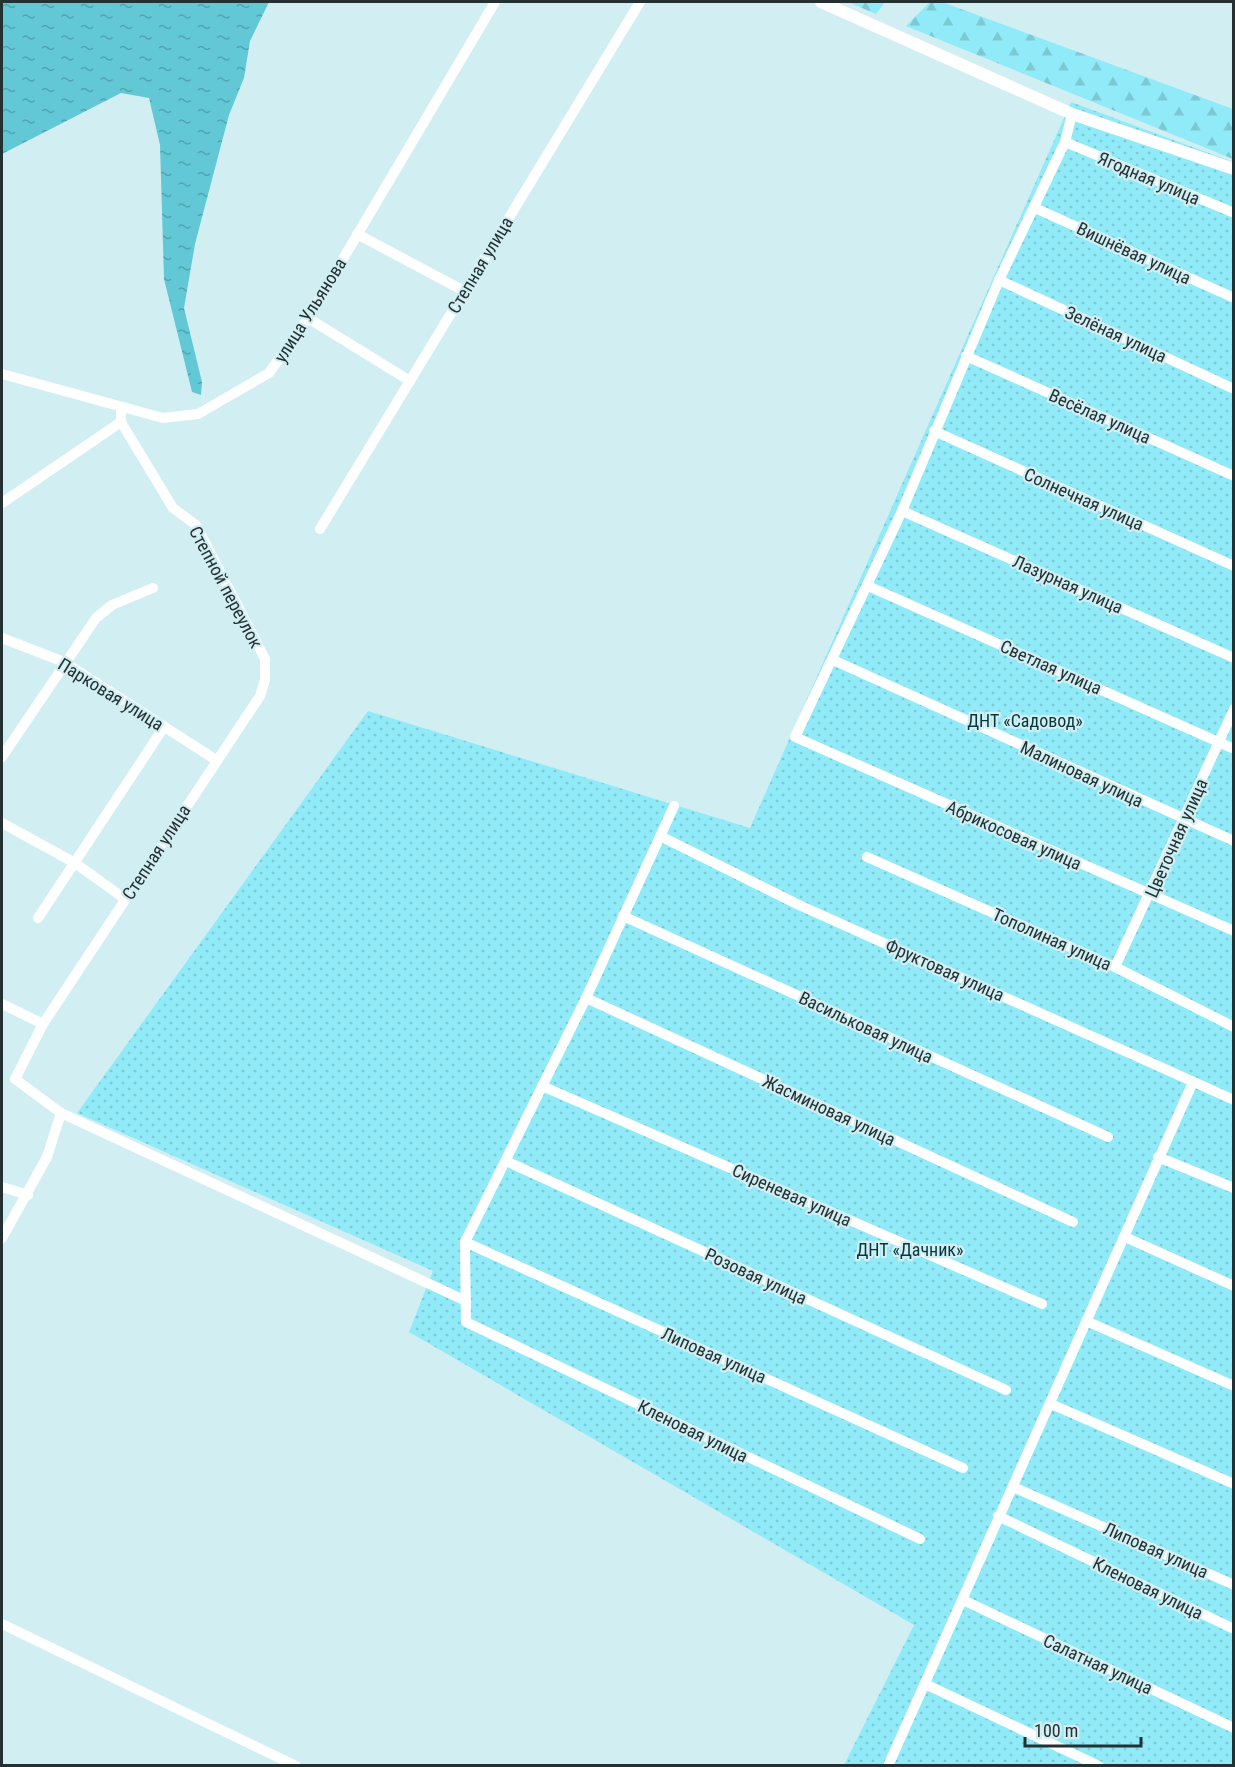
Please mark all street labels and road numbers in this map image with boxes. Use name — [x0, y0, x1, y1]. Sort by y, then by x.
street label: Ягодная улица — [1095, 147, 1203, 209]
street label: Степная улица — [443, 213, 517, 317]
street label: Вишнёвая улица — [1074, 217, 1194, 289]
street label: улица Ульянова — [269, 254, 351, 366]
street label: Зелёная улица — [1062, 301, 1170, 367]
street label: Весёлая улица — [1046, 384, 1154, 448]
street label: Солнечная улица — [1021, 463, 1147, 535]
street label: Степной переулок — [185, 522, 267, 652]
street label: Лазурная улица — [1010, 550, 1126, 618]
street label: Светлая улица — [997, 635, 1105, 699]
street label: Парковая улица — [54, 653, 168, 735]
street label: Малиновая улица — [1017, 736, 1147, 812]
street label: Цветочная улица — [1140, 775, 1212, 901]
street label: Абрикосовая улица — [943, 796, 1085, 874]
street label: Степная улица — [118, 801, 194, 903]
street label: Тополиная улица — [989, 903, 1115, 975]
street label: Фруктовая улица — [882, 934, 1008, 1006]
street label: Васильковая улица — [796, 987, 936, 1067]
street label: Жасминовая улица — [759, 1070, 899, 1150]
street label: Сиреневая улица — [729, 1159, 855, 1231]
street label: Розовая улица — [702, 1243, 810, 1309]
street label: Липовая улица — [658, 1323, 770, 1387]
street label: Кленовая улица — [634, 1395, 752, 1467]
street label: Липовая улица — [1100, 1518, 1212, 1582]
street label: Кленовая улица — [1089, 1552, 1207, 1624]
street label: Салатная улица — [1040, 1629, 1156, 1699]

